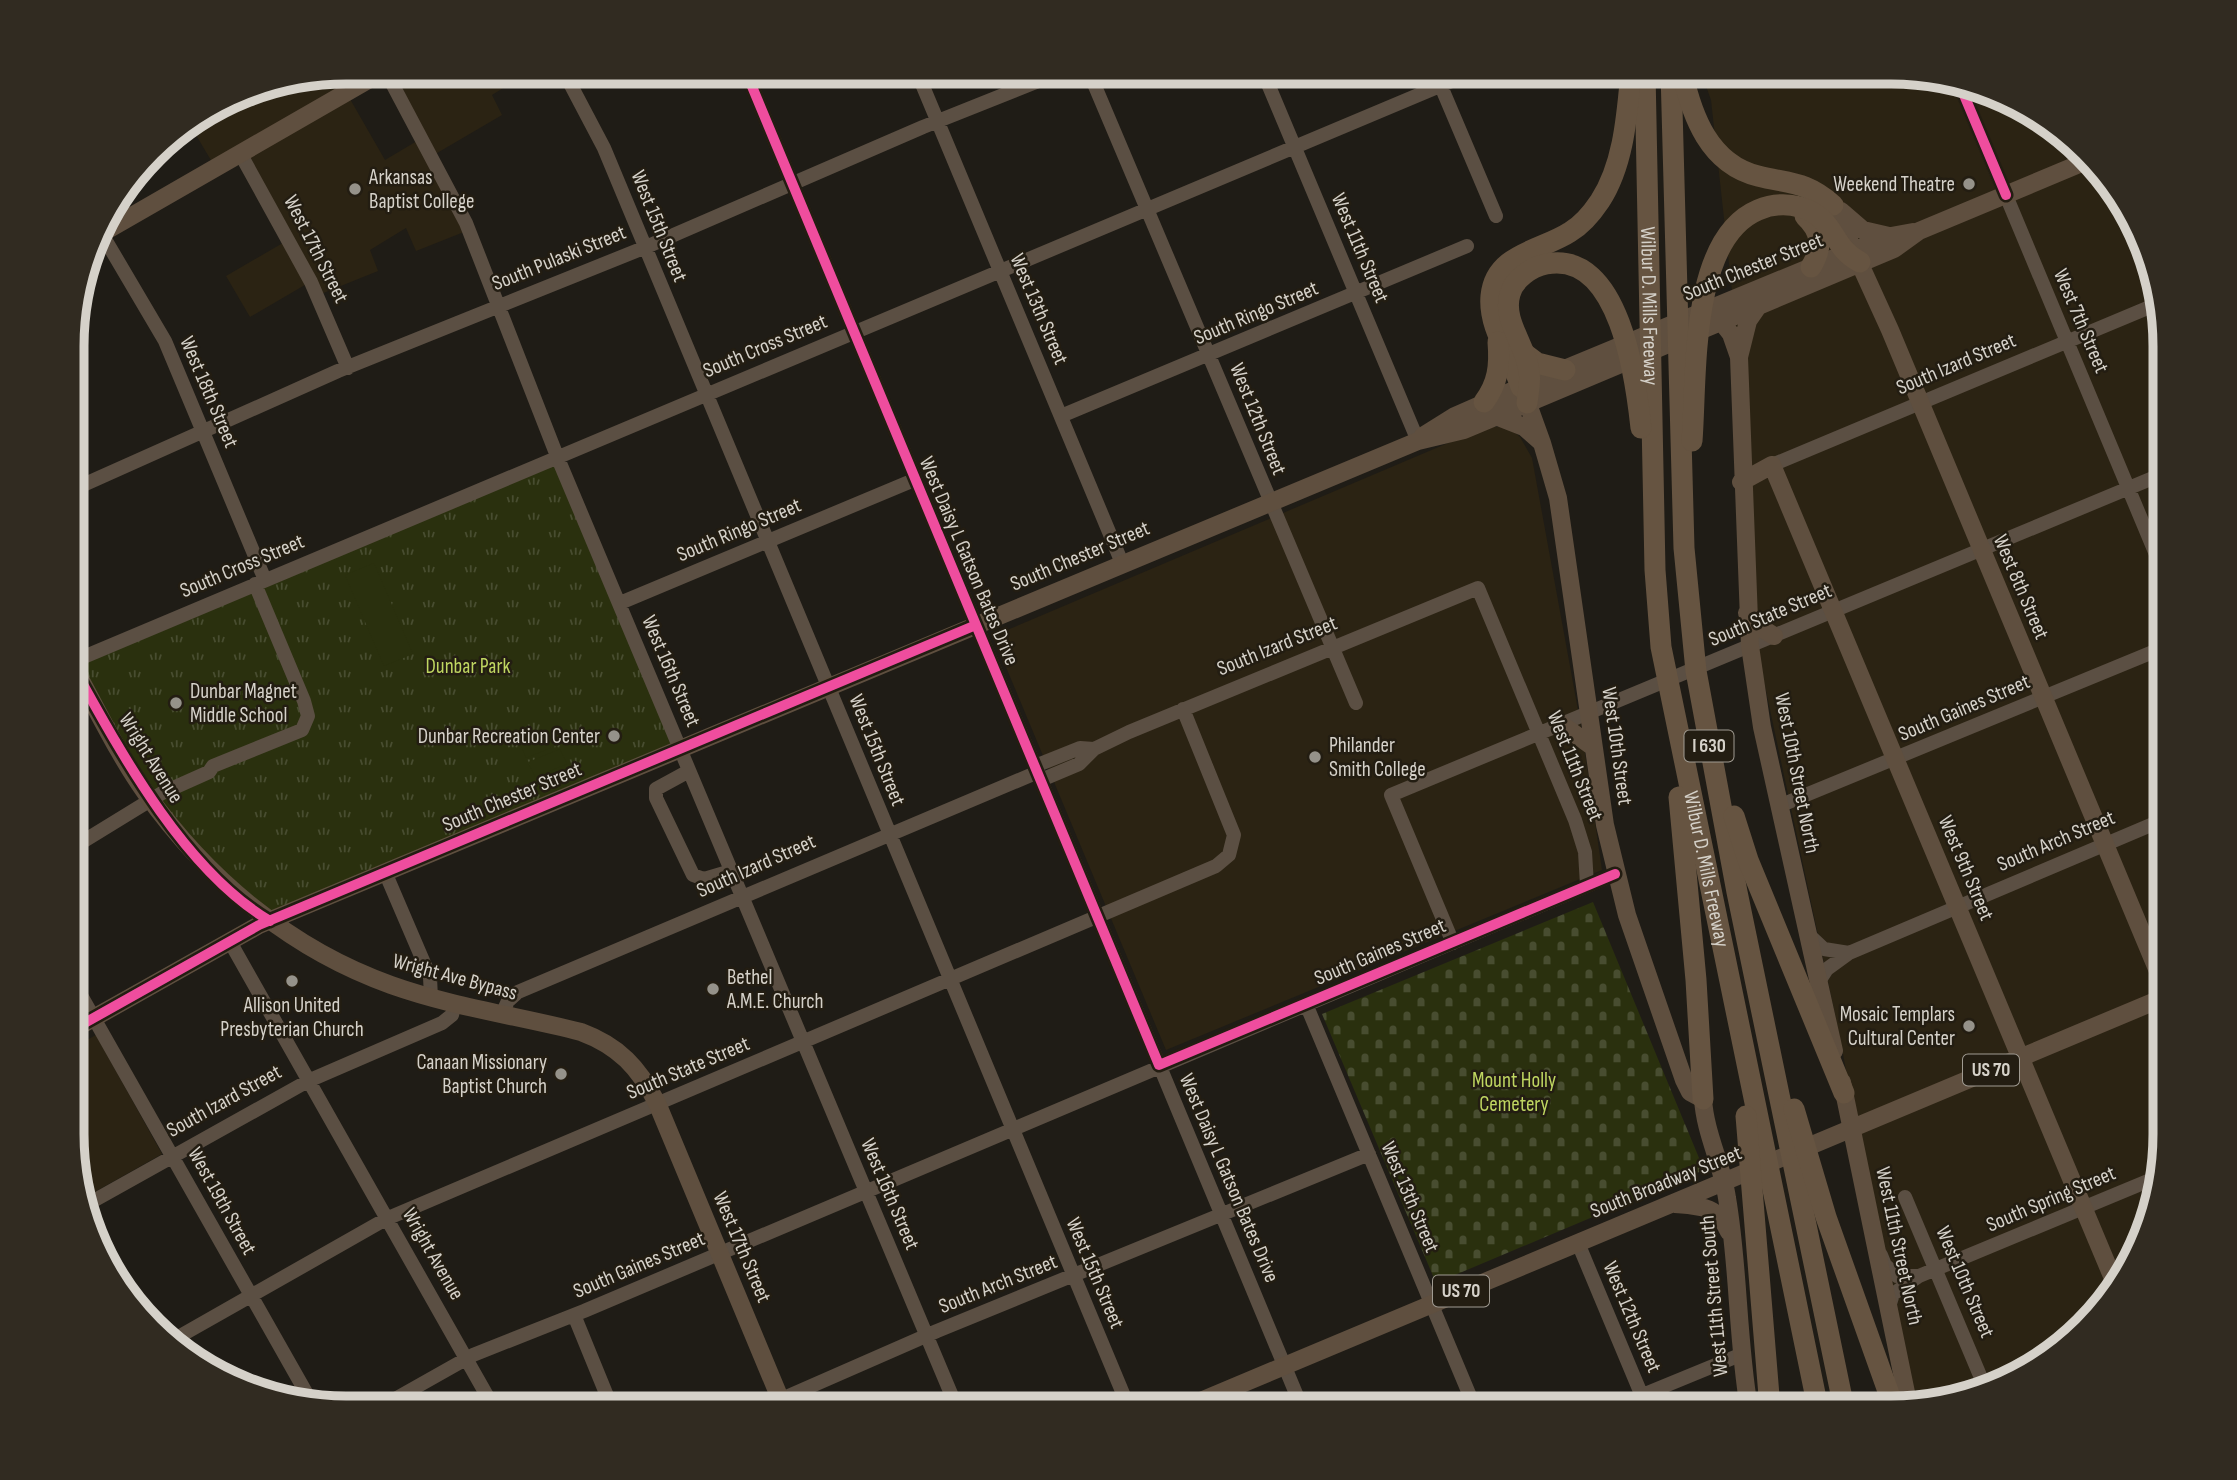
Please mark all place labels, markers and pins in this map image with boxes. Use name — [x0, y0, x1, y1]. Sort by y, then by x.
place label: Arkansas Baptist College — [368, 165, 474, 214]
place label: Weekend Theatre — [1833, 172, 1955, 197]
marker: Weekend Theatre — [1961, 176, 1977, 192]
marker: Arkansas Baptist College — [347, 181, 363, 197]
place label: Dunbar Magnet Middle School — [190, 679, 297, 728]
marker: Dunbar Magnet Middle School — [168, 695, 184, 711]
place label: Dunbar Recreation Center — [418, 724, 600, 749]
marker: Dunbar Recreation Center — [606, 728, 622, 744]
place label: Philander Smith College — [1329, 733, 1426, 782]
marker: Philander Smith College — [1307, 749, 1323, 765]
place label: Bethel A.M.E. Church — [726, 965, 824, 1014]
marker: Allison United Presbyterian Church — [284, 973, 300, 989]
marker: Bethel A.M.E. Church — [705, 981, 721, 997]
place label: Allison United Presbyterian Church — [220, 993, 364, 1042]
place label: Mosaic Templars Cultural Center — [1840, 1002, 1955, 1051]
marker: Mosaic Templars Cultural Center — [1961, 1018, 1977, 1034]
place label: Canaan Missionary Baptist Church — [416, 1050, 547, 1099]
marker: Canaan Missionary Baptist Church — [553, 1066, 569, 1082]

